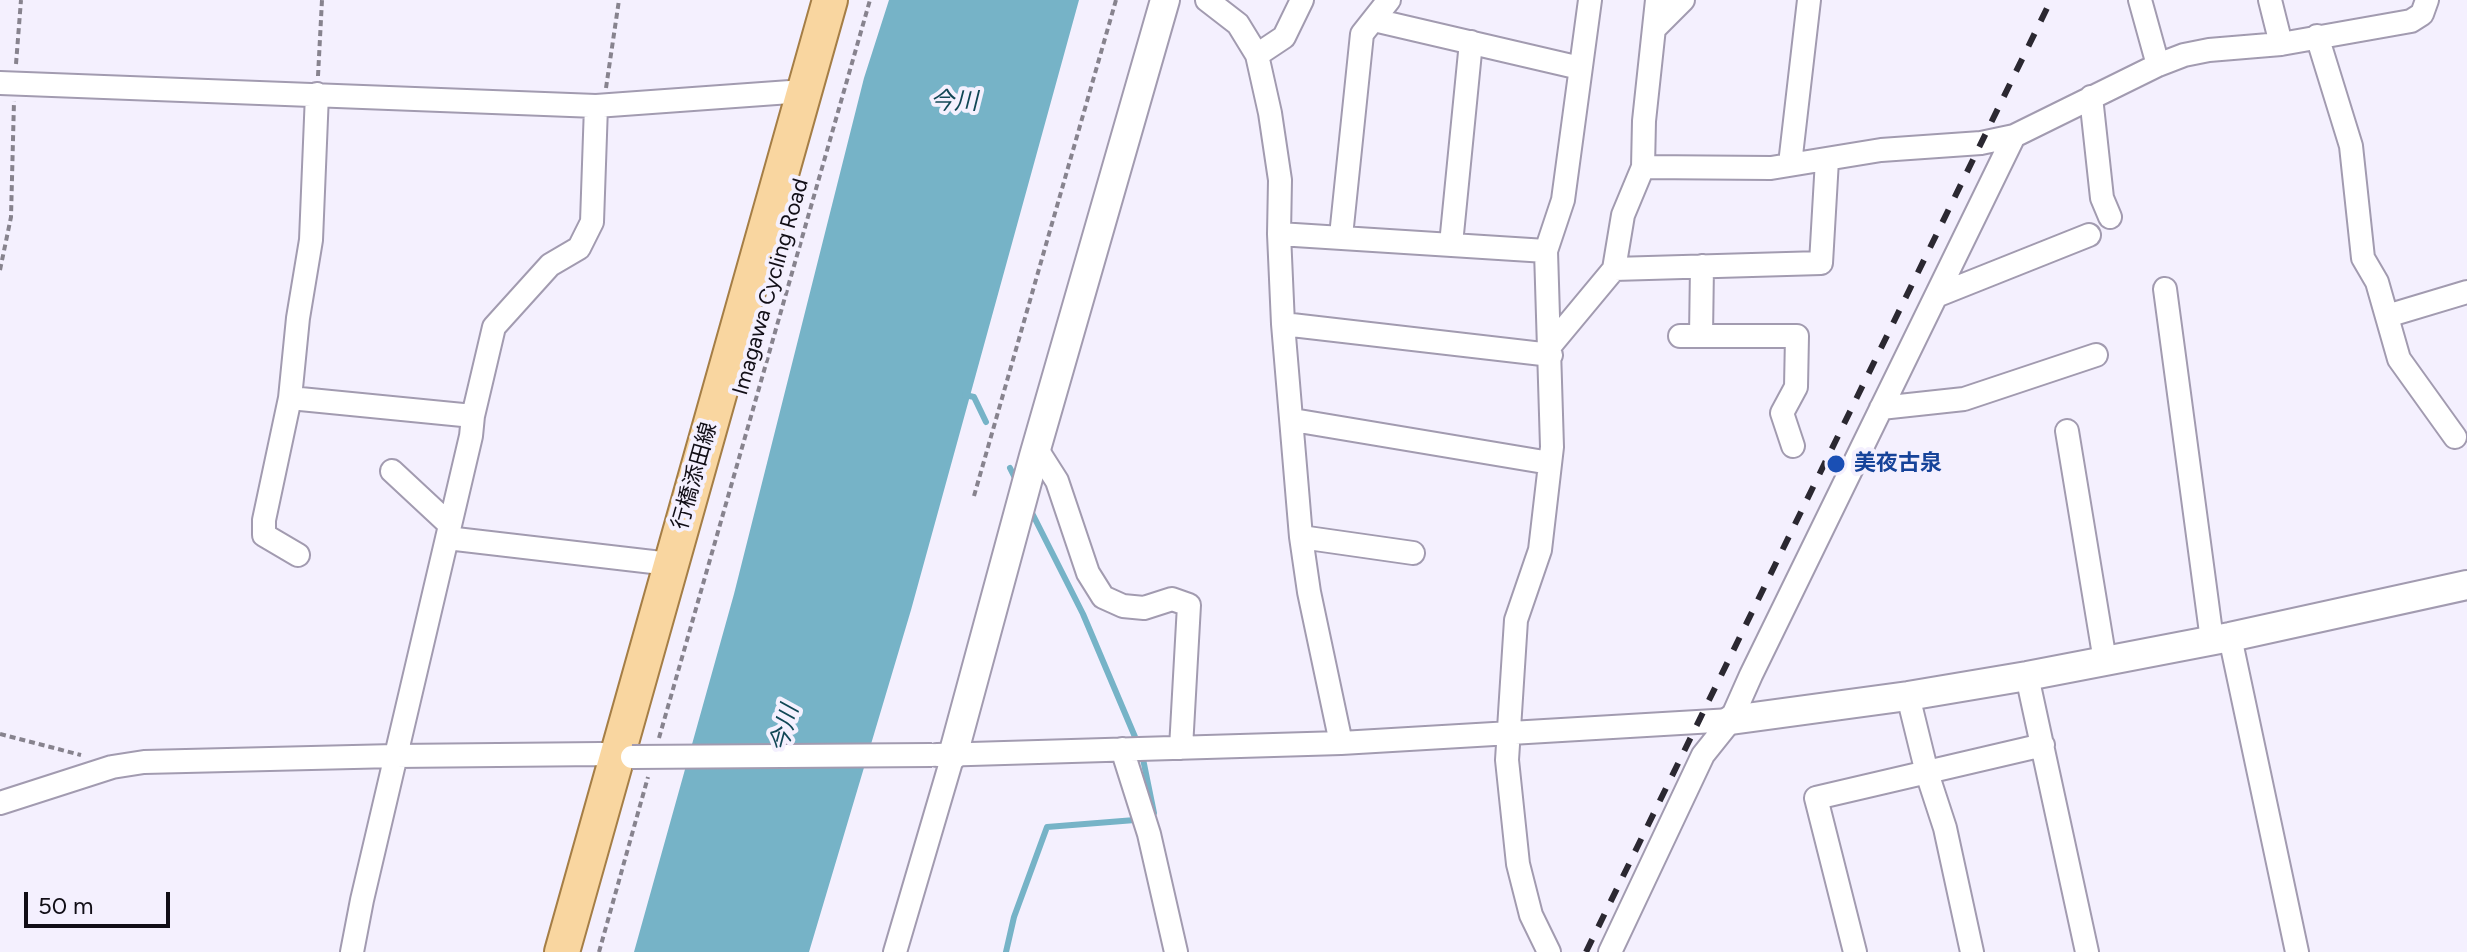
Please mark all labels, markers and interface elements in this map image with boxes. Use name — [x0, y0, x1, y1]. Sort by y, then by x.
water label: 今川 — [930, 88, 978, 116]
street label: Imagawa Cycling Road — [727, 176, 815, 398]
street label: 行橋添田線 — [667, 419, 723, 533]
place label: 美夜古泉 — [1854, 451, 1942, 477]
marker: 美夜古泉 — [1825, 453, 1847, 475]
water label: 今川 — [765, 702, 805, 756]
scale bar — [28, 876, 174, 926]
text: 50 m — [38, 891, 94, 920]

